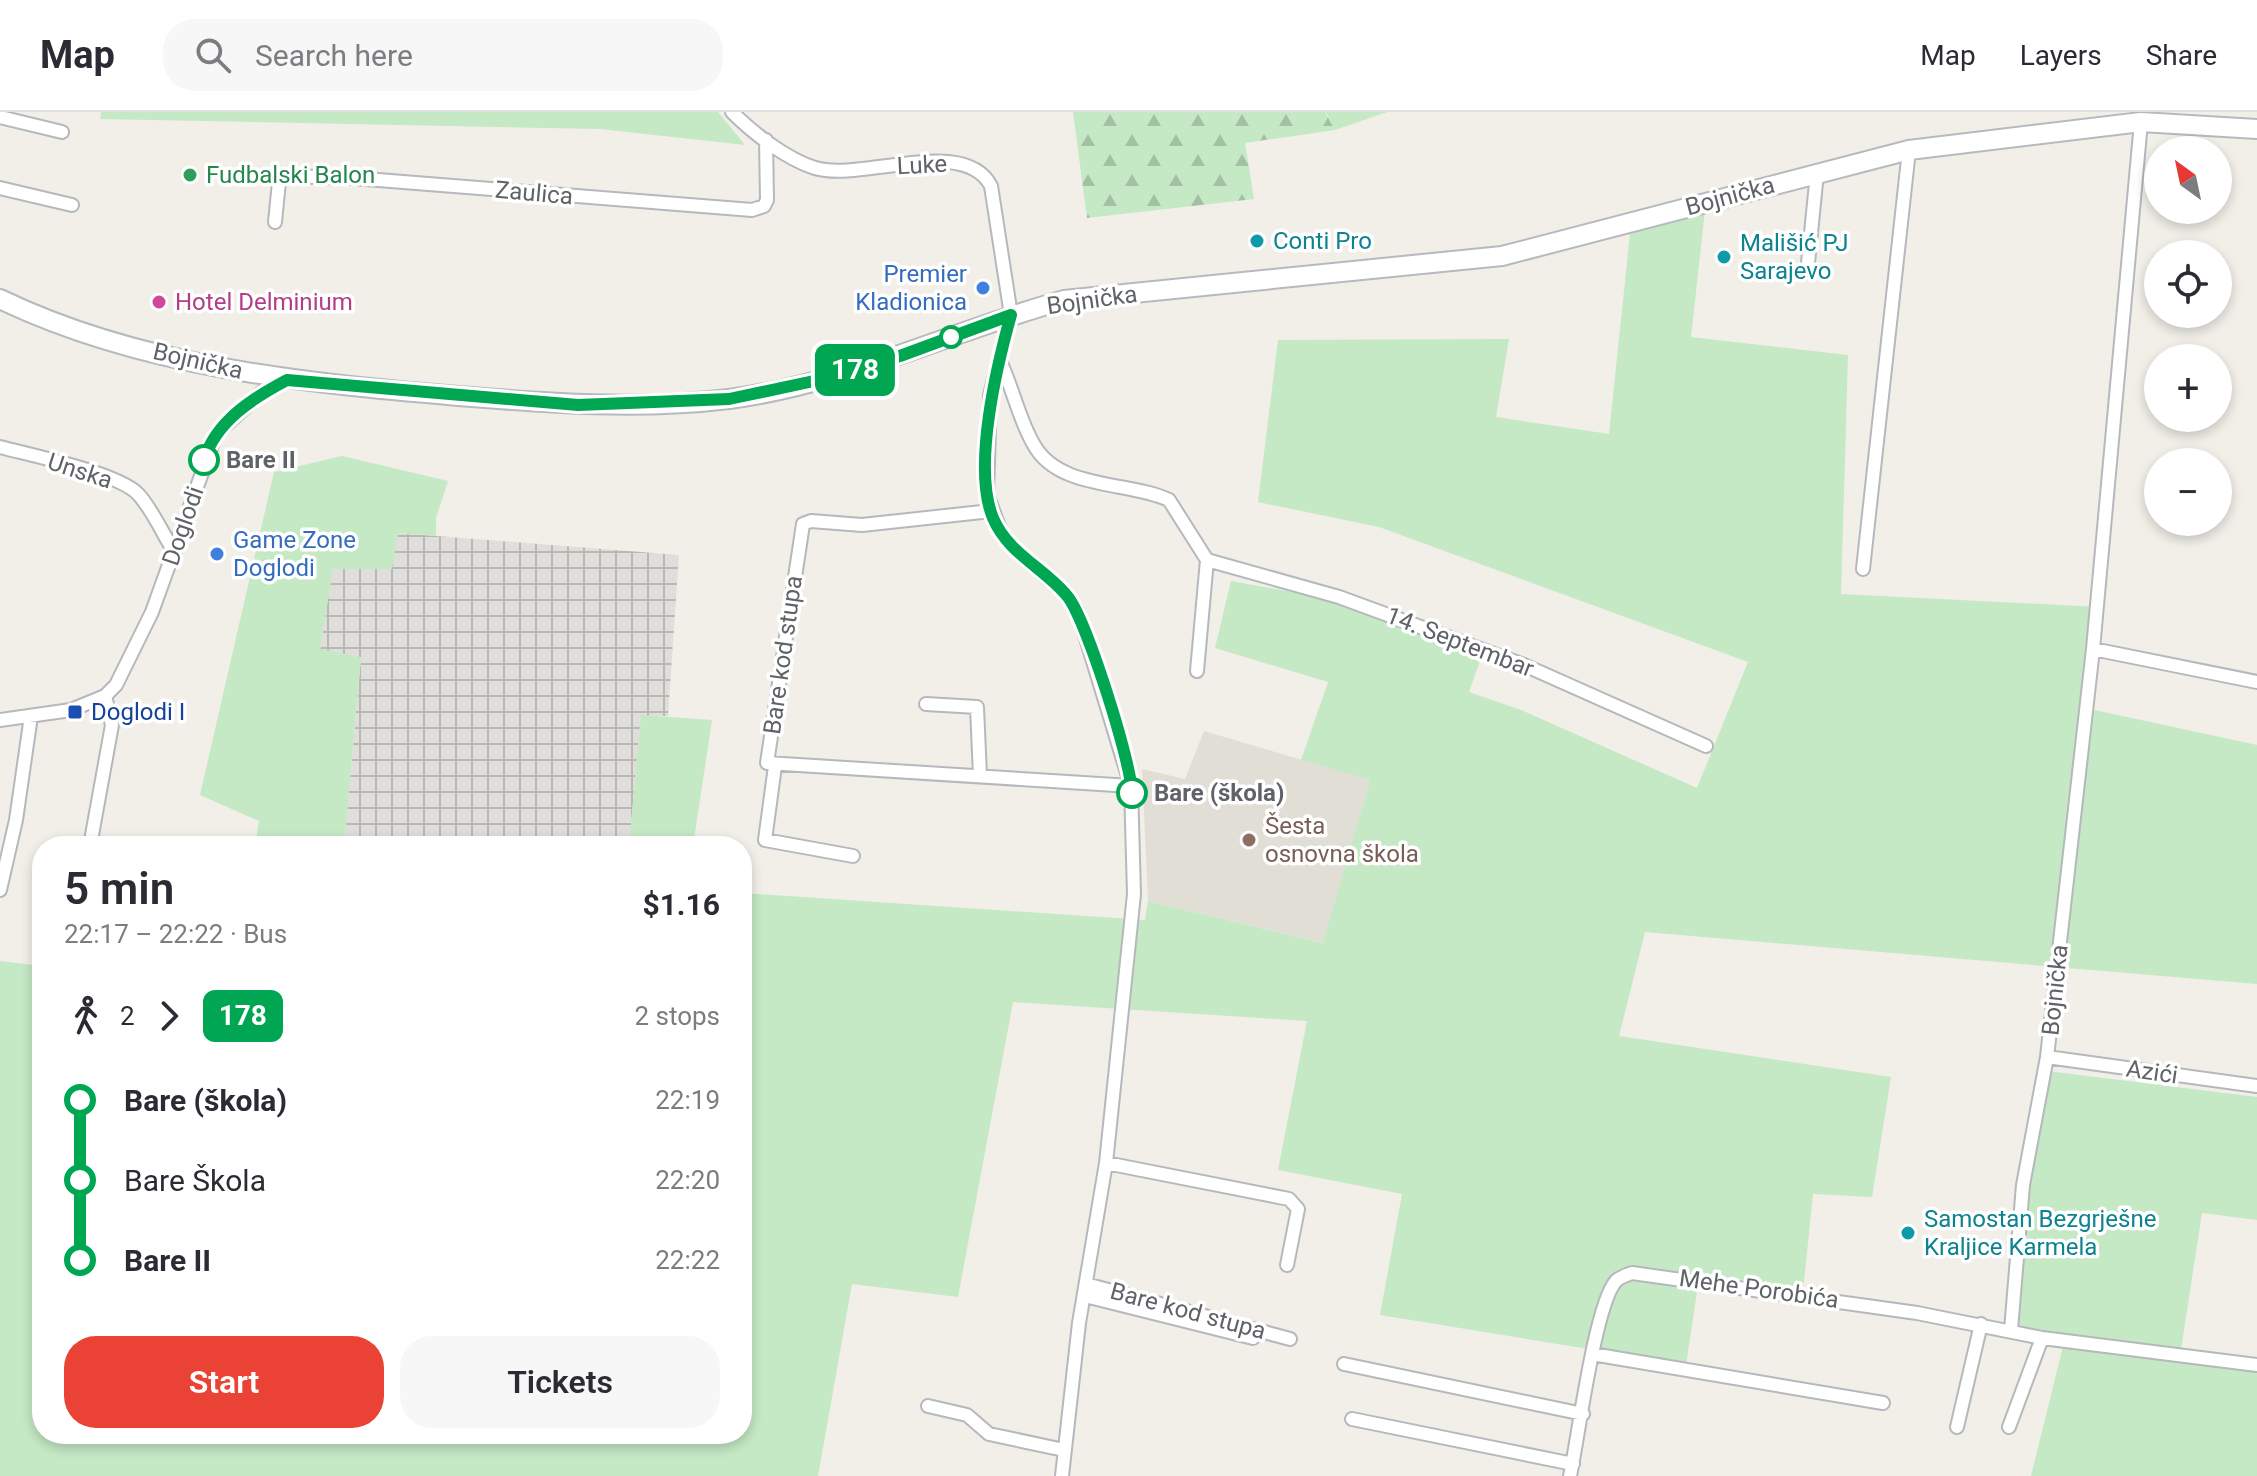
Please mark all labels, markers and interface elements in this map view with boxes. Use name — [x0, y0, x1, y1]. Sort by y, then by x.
search box — [163, 19, 723, 91]
text: Map — [40, 33, 115, 77]
icon: search — [191, 33, 235, 77]
text: Search here — [255, 38, 413, 73]
text: Map — [1920, 39, 1976, 72]
text: Layers — [2020, 39, 2102, 72]
text: Share — [2146, 39, 2217, 72]
north arrow — [2144, 136, 2232, 224]
map controls — [2144, 136, 2232, 536]
street label: Luke — [896, 150, 948, 180]
place label: Fudbalski Balon — [206, 161, 375, 189]
marker: Fudbalski Balon — [181, 166, 199, 184]
street label: Bojnička — [1682, 171, 1778, 221]
street label: Zaulica — [494, 176, 574, 210]
place label: Conti Pro — [1273, 227, 1372, 255]
place label: Mališić PJ Sarajevo — [1740, 229, 1848, 285]
marker: Conti Pro — [1248, 232, 1266, 250]
button: locate — [2144, 240, 2232, 328]
marker: Mališić PJ Sarajevo — [1715, 248, 1733, 266]
place label: Premier Kladionica — [855, 260, 967, 316]
marker: Premier Kladionica — [974, 279, 992, 297]
street label: Bojnička — [1045, 280, 1139, 320]
place label: Hotel Delminium — [175, 288, 353, 316]
marker: Hotel Delminium — [150, 293, 168, 311]
unlabelled marker — [940, 326, 962, 348]
street label: Bojnička — [150, 337, 246, 385]
line badge: 178 — [809, 344, 901, 396]
button: + — [2144, 344, 2232, 432]
text: 178 — [831, 353, 879, 386]
marker: Bare II — [189, 445, 219, 475]
place label: Bare II — [226, 446, 296, 474]
street label: Unska — [44, 447, 116, 495]
button: − — [2144, 448, 2232, 536]
street label: Doglodi — [156, 483, 210, 569]
place label: Game Zone Doglodi — [233, 526, 356, 582]
marker: Game Zone Doglodi — [208, 545, 226, 563]
street label: Bare kod stupa — [758, 574, 808, 736]
street label: 14. Septembar — [1382, 601, 1538, 683]
place label: Doglodi I — [91, 698, 185, 726]
marker: Doglodi I — [66, 703, 84, 721]
marker: Bare (škola) — [1117, 778, 1147, 808]
place label: Bare (škola) — [1154, 779, 1284, 807]
place label: Šesta osnovna škola — [1265, 812, 1419, 868]
marker: Šesta osnovna škola — [1240, 831, 1258, 849]
text: 5 min — [64, 863, 174, 915]
text: $1.16 — [642, 887, 720, 922]
text: 22:17 – 22:22 · Bus — [64, 919, 287, 949]
street label: Bojnička — [2036, 943, 2074, 1037]
icon: walk — [64, 994, 108, 1038]
icon: forward — [147, 994, 191, 1038]
text: 178 — [219, 999, 267, 1032]
text: 2 — [120, 1001, 135, 1031]
text: 2 stops — [634, 1001, 720, 1031]
street label: Azići — [2124, 1055, 2180, 1089]
text: Bare (škola) — [124, 1083, 287, 1118]
text: 22:19 — [655, 1085, 720, 1115]
text: Bare Škola — [124, 1163, 266, 1198]
text: 22:20 — [655, 1165, 720, 1195]
place label: Samostan Bezgrješne Kraljice Karmela — [1924, 1205, 2156, 1261]
marker: Samostan Bezgrješne Kraljice Karmela — [1899, 1224, 1917, 1242]
text: Bare II — [124, 1243, 211, 1278]
text: 22:22 — [655, 1245, 720, 1275]
street label: Mehe Porobića — [1677, 1264, 1841, 1314]
street label: Bare kod stupa — [1107, 1277, 1269, 1345]
button: Start — [64, 1336, 384, 1428]
button: Tickets — [400, 1336, 720, 1428]

